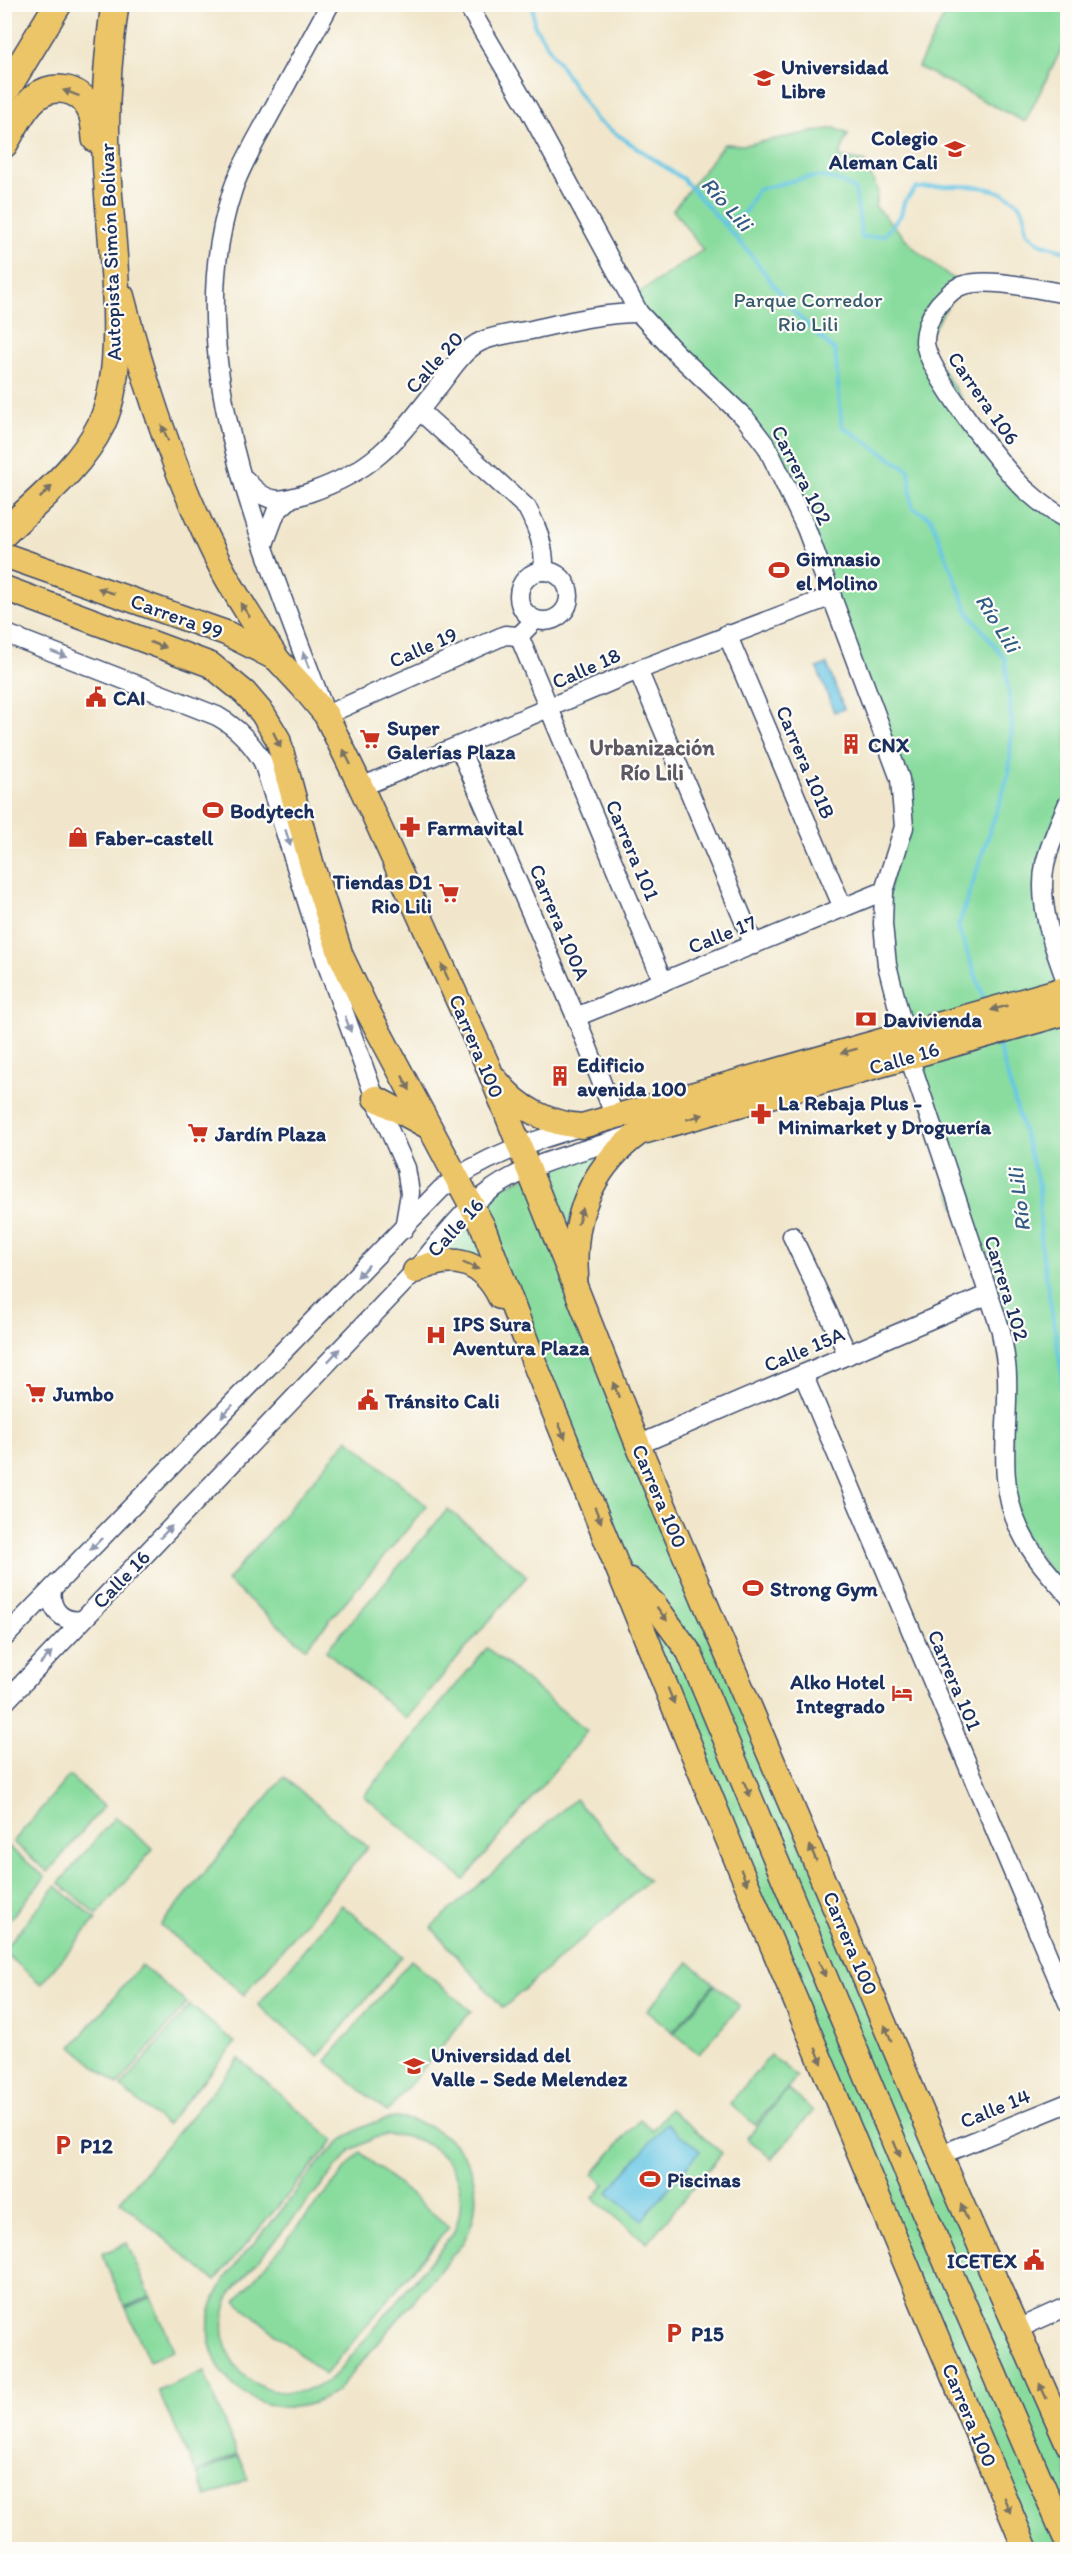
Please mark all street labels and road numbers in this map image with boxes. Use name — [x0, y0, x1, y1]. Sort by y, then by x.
street label: Autopista Simón Bolívar — [94, 142, 126, 361]
street label: Calle 20 — [400, 326, 468, 398]
street label: Carrera 106 — [943, 346, 1025, 450]
street label: Carrera 102 — [766, 421, 838, 529]
street label: Carrera 99 — [127, 588, 227, 644]
street label: Calle 19 — [385, 621, 461, 673]
street label: Calle 18 — [548, 642, 624, 694]
street label: Carrera 101B — [771, 702, 841, 822]
street label: Carrera 101 — [601, 796, 666, 904]
street label: Carrera 100A — [524, 860, 596, 984]
street label: Calle 17 — [684, 909, 760, 959]
street label: Carrera 100 — [444, 990, 510, 1102]
street label: Calle 16 — [866, 1036, 942, 1080]
street label: Calle 16 — [421, 1192, 489, 1262]
street label: Carrera 102 — [979, 1233, 1035, 1343]
street label: Calle 15A — [760, 1321, 849, 1377]
street label: Carrera 100 — [627, 1440, 693, 1552]
street label: Calle 16 — [87, 1544, 155, 1614]
street label: Carrera 101 — [923, 1626, 988, 1734]
street label: Carrera 100 — [818, 1887, 884, 1999]
street label: Calle 14 — [956, 2083, 1034, 2133]
street label: Carrera 100 — [937, 2359, 1003, 2471]

